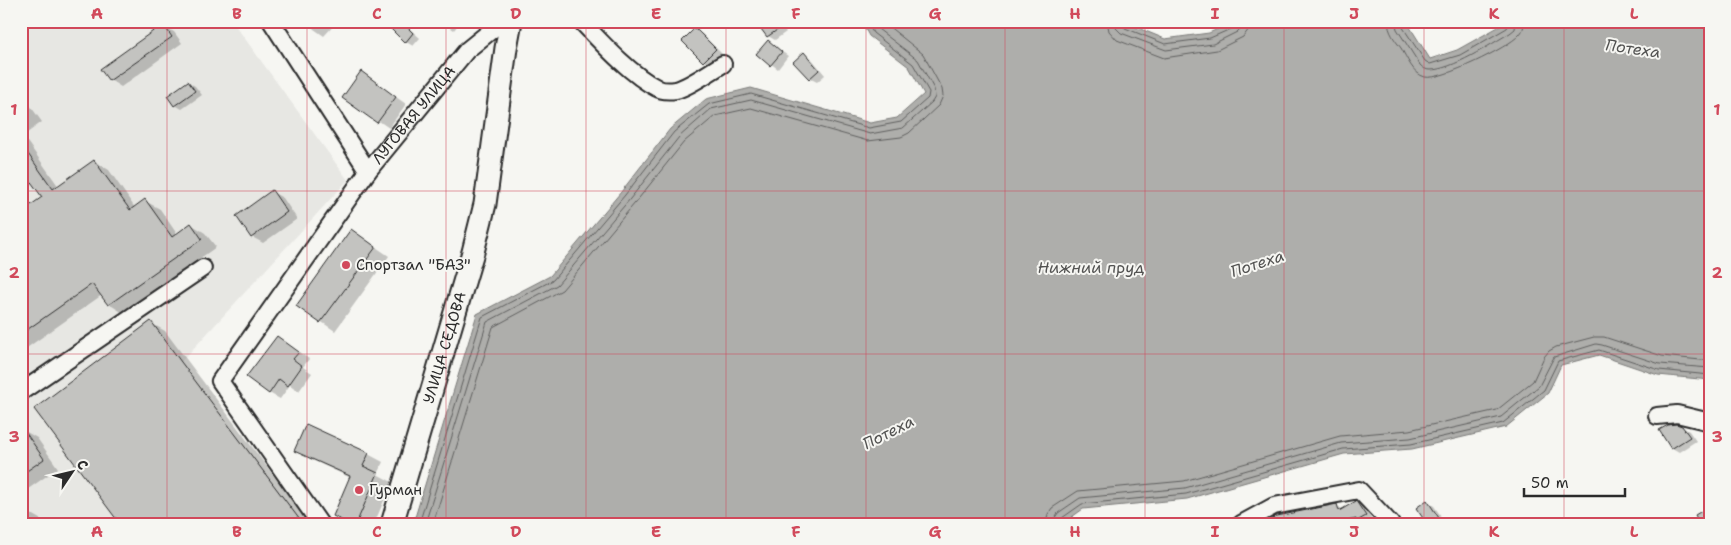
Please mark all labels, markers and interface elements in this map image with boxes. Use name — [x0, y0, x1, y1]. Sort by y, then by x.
text: A — [91, 3, 103, 24]
text: B — [232, 3, 242, 24]
text: C — [372, 3, 382, 24]
text: D — [510, 3, 522, 24]
text: E — [651, 3, 661, 24]
text: F — [791, 3, 801, 24]
text: G — [929, 3, 942, 24]
text: H — [1069, 3, 1081, 24]
text: I — [1211, 3, 1220, 24]
text: J — [1349, 3, 1359, 24]
text: K — [1489, 3, 1500, 24]
text: L — [1630, 3, 1639, 24]
water label: Потеха — [1604, 34, 1662, 63]
street label: ЛУГОВАЯ УЛИЦА — [368, 61, 460, 168]
text: 1 — [10, 99, 18, 120]
text: 1 — [1713, 99, 1721, 120]
water label: Потеха — [1228, 245, 1287, 282]
place label: Спортзал "БАЗ" — [356, 255, 471, 275]
water label: Нижний пруд — [1037, 257, 1145, 278]
marker: Спортзал "БАЗ" — [340, 259, 352, 271]
text: 2 — [8, 262, 20, 283]
text: 2 — [1711, 262, 1723, 283]
street label: УЛИЦА СЕДОВА — [418, 289, 471, 406]
water label: Потеха — [859, 411, 918, 454]
text: 3 — [8, 426, 20, 447]
text: 3 — [1711, 426, 1723, 447]
north arrow — [48, 448, 98, 498]
text: С — [73, 456, 92, 473]
scale bar — [1524, 465, 1625, 497]
text: 50 m — [1531, 473, 1569, 493]
place label: Гурман — [369, 480, 422, 500]
marker: Гурман — [353, 484, 365, 496]
text: A — [91, 521, 103, 542]
text: B — [232, 521, 242, 542]
text: C — [372, 521, 382, 542]
text: D — [510, 521, 522, 542]
text: E — [651, 521, 661, 542]
text: F — [791, 521, 801, 542]
text: G — [929, 521, 942, 542]
text: H — [1069, 521, 1081, 542]
text: I — [1211, 521, 1220, 542]
text: J — [1349, 521, 1359, 542]
text: K — [1489, 521, 1500, 542]
text: L — [1630, 521, 1639, 542]

